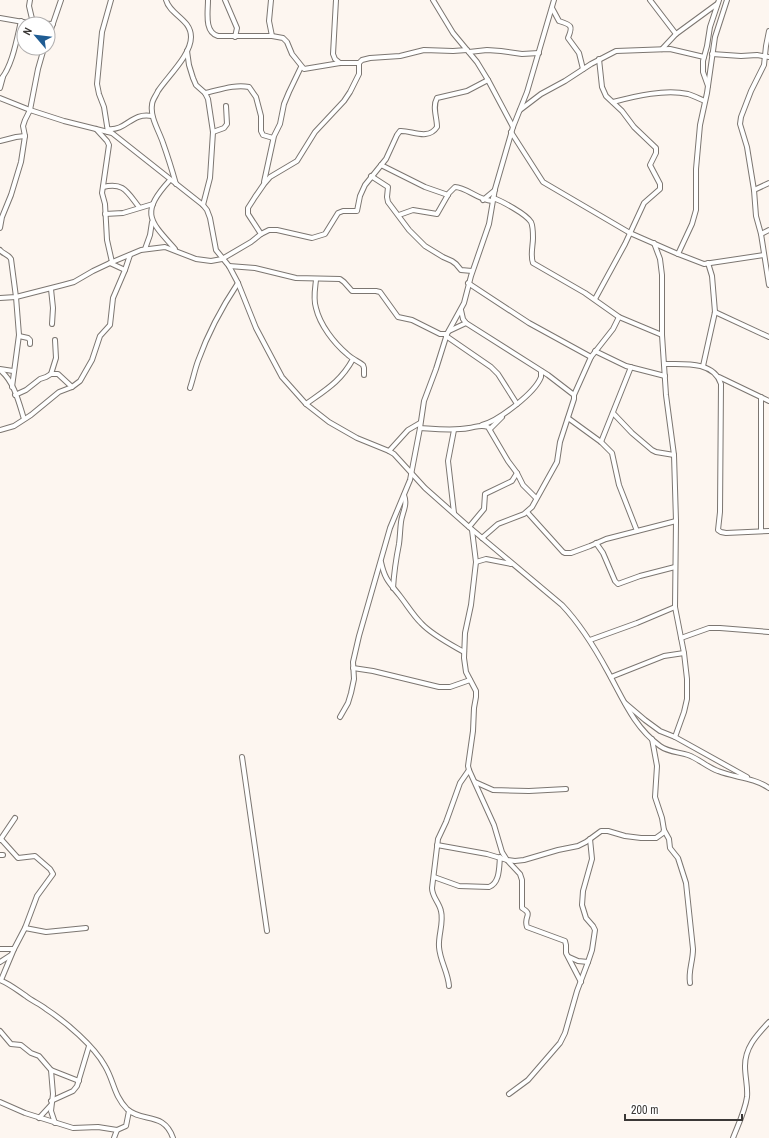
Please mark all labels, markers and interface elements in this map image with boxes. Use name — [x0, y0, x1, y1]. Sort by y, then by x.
north arrow — [16, 16, 56, 56]
text: N — [19, 25, 35, 37]
scale bar — [625, 1096, 742, 1122]
text: 200 m — [631, 1102, 658, 1118]

